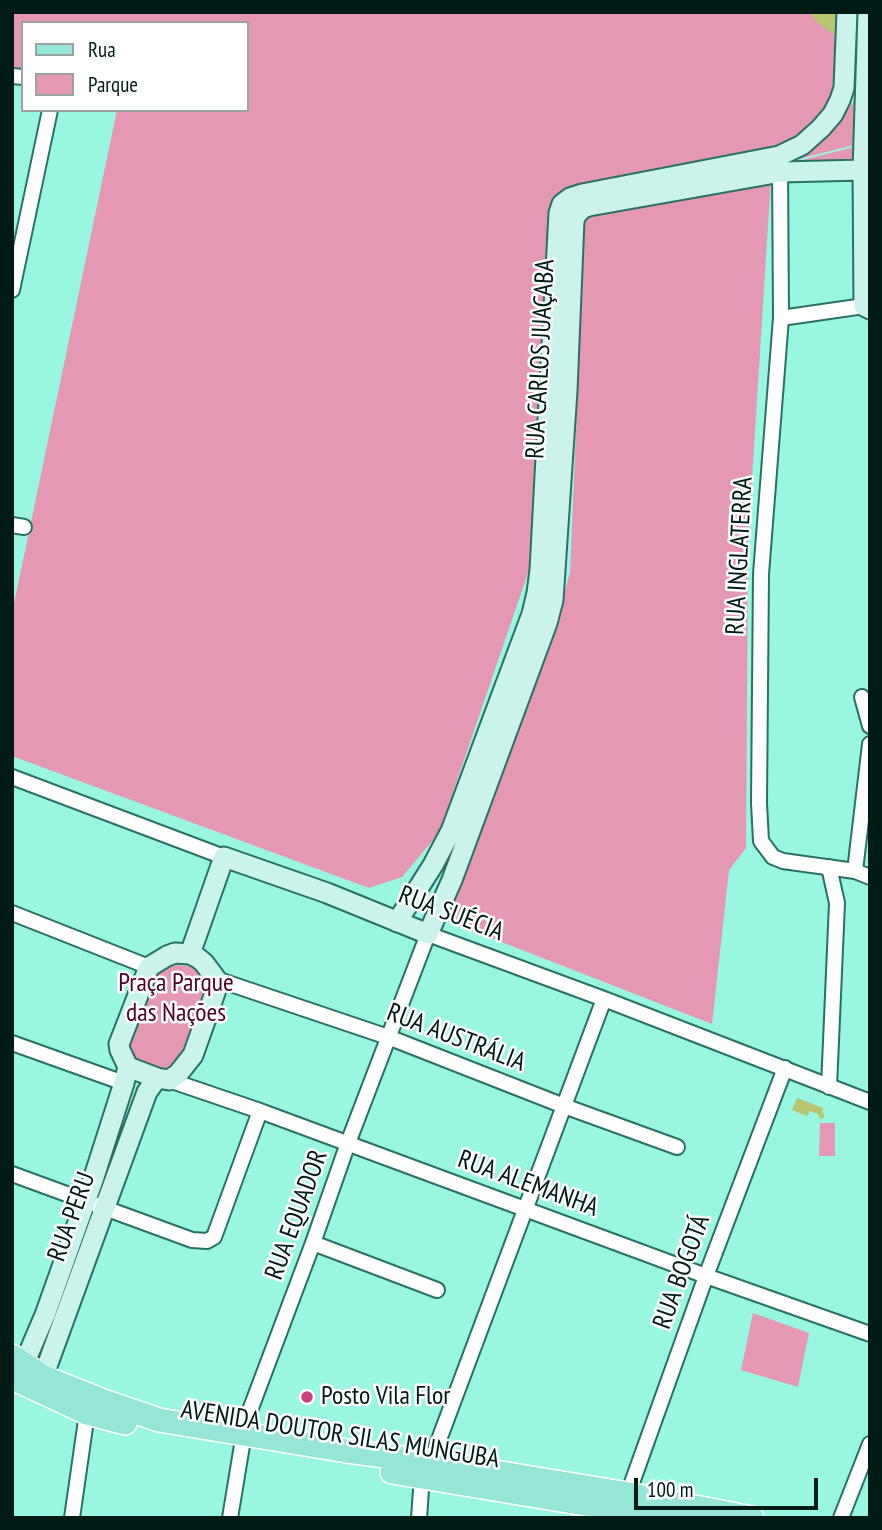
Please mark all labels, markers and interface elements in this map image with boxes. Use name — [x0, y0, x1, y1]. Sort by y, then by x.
legend — [21, 21, 248, 112]
text: Rua — [88, 36, 116, 63]
text: Parque — [88, 71, 138, 98]
street label: RUA CARLOS JUAÇABA — [520, 258, 562, 460]
street label: RUA INGLATERRA — [720, 476, 760, 636]
street label: RUA SUÉCIA — [394, 880, 508, 948]
park label: Praça Parque das Nações — [118, 968, 234, 1030]
street label: RUA AUSTRÁLIA — [382, 997, 530, 1079]
street label: RUA ALEMANHA — [454, 1144, 602, 1224]
street label: RUA EQUADOR — [259, 1146, 335, 1284]
street label: RUA PERU — [41, 1168, 103, 1266]
street label: RUA BOGOTÁ — [647, 1211, 717, 1333]
place label: Posto Vila Flor — [321, 1381, 450, 1413]
marker: Posto Vila Flor — [299, 1389, 315, 1405]
street label: AVENIDA DOUTOR SILAS MUNGUBA — [179, 1394, 501, 1476]
scale bar — [637, 1464, 821, 1508]
text: 100 m — [647, 1476, 693, 1503]

